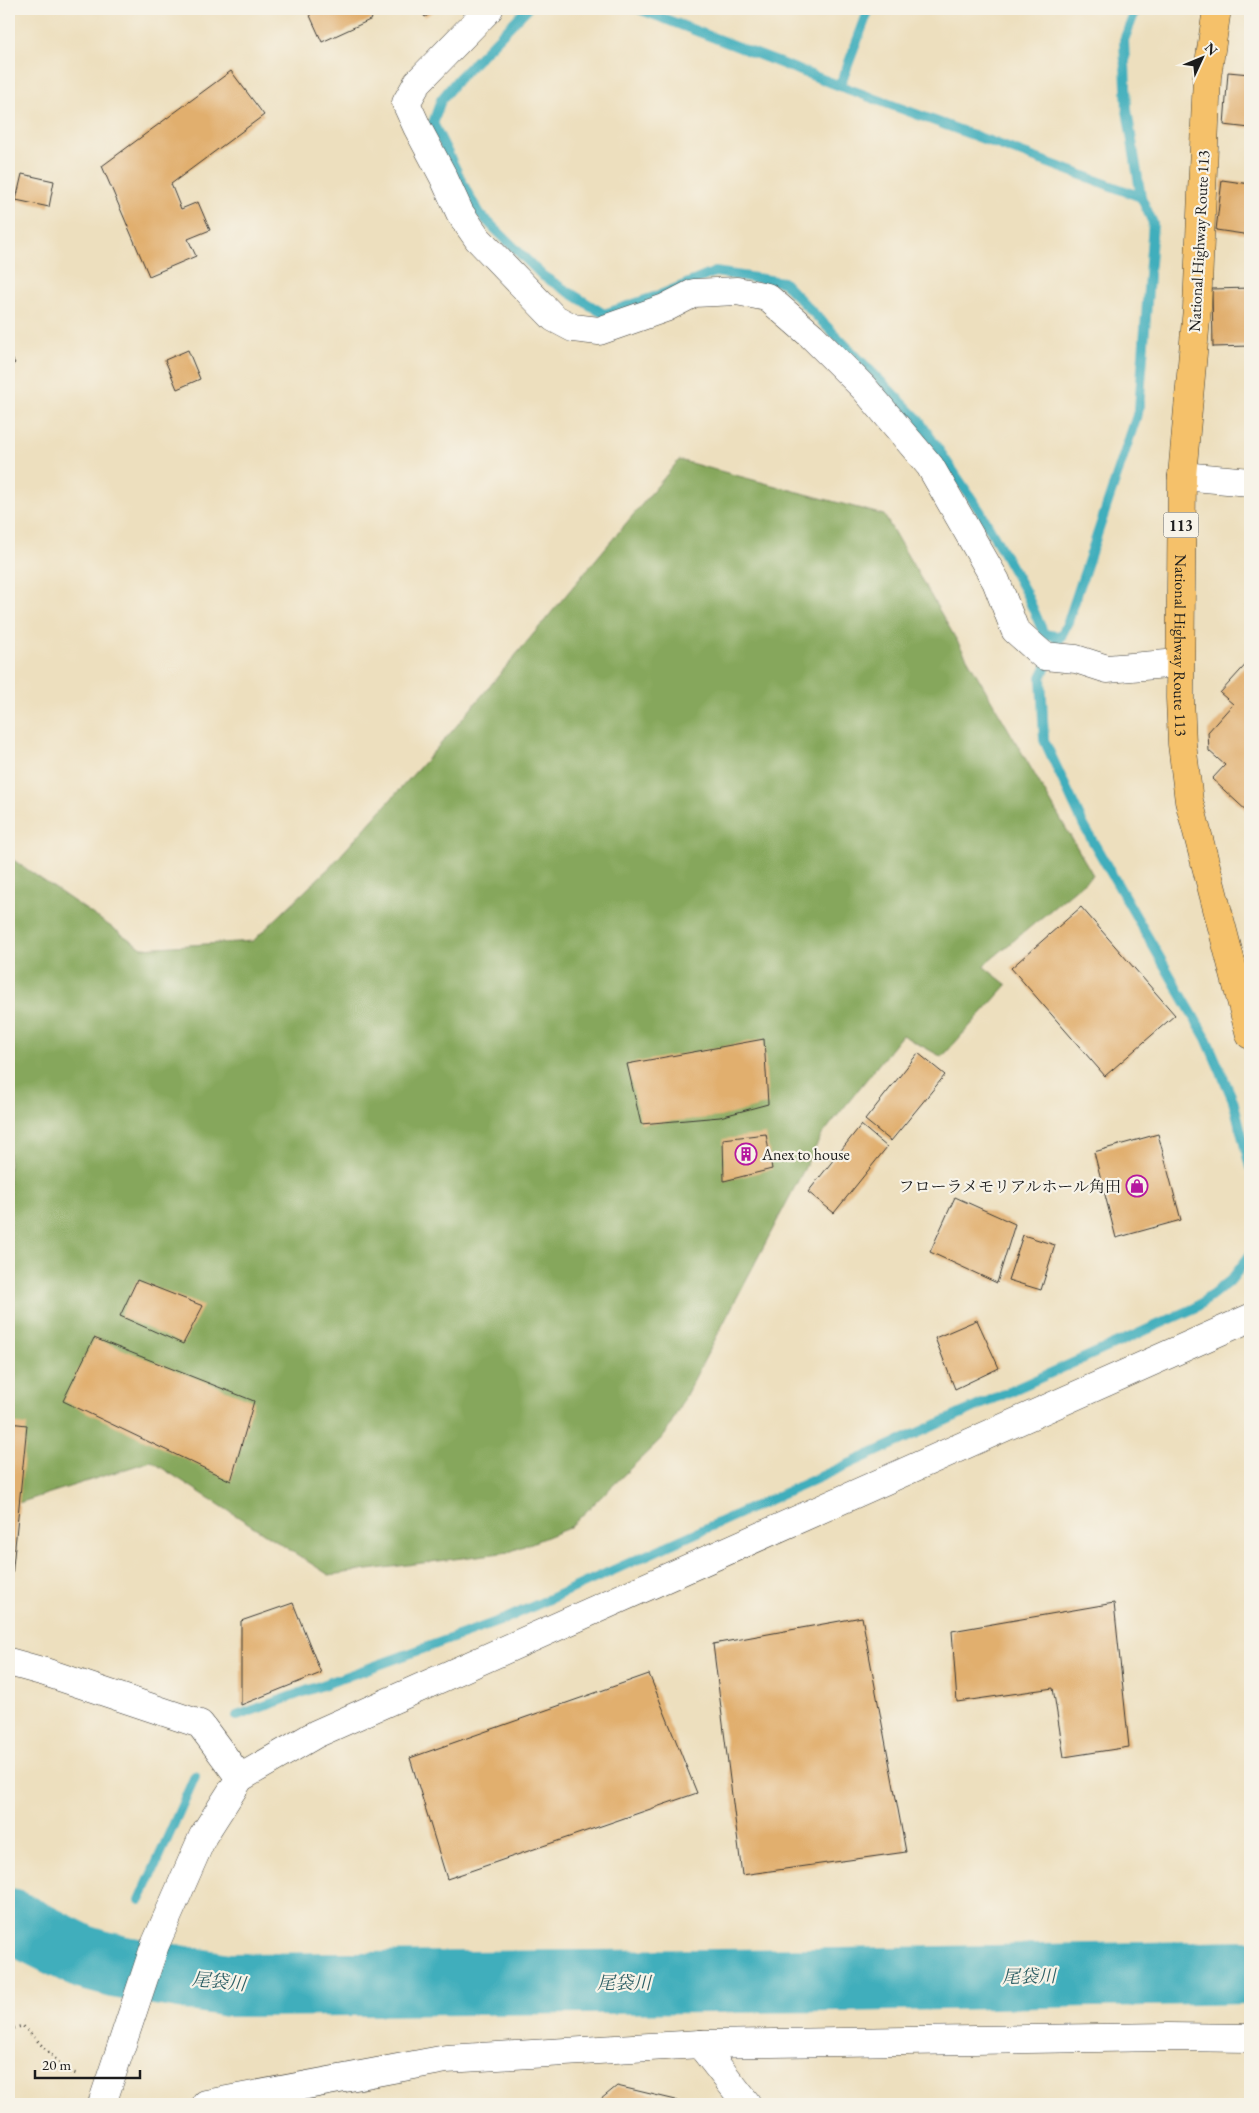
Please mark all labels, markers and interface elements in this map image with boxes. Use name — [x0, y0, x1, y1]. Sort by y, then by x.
north arrow — [1176, 32, 1226, 82]
text: N — [1201, 39, 1222, 60]
street label: National Highway Route 113 — [1184, 149, 1214, 332]
road number: 113 — [1164, 512, 1198, 538]
street label: National Highway Route 113 — [1169, 554, 1192, 737]
building icon: Anex to house — [734, 1142, 758, 1166]
place label: Anex to house — [761, 1144, 850, 1165]
shop icon: フローラメモリアルホール角田 — [1125, 1174, 1149, 1198]
place label: フローラメモリアルホール角田 — [898, 1176, 1121, 1197]
water label: 尾袋川 — [1002, 1964, 1058, 1988]
water label: 尾袋川 — [191, 1967, 249, 1995]
water label: 尾袋川 — [597, 1971, 653, 1994]
scale bar — [35, 2048, 140, 2080]
text: 20 m — [42, 2055, 71, 2074]

